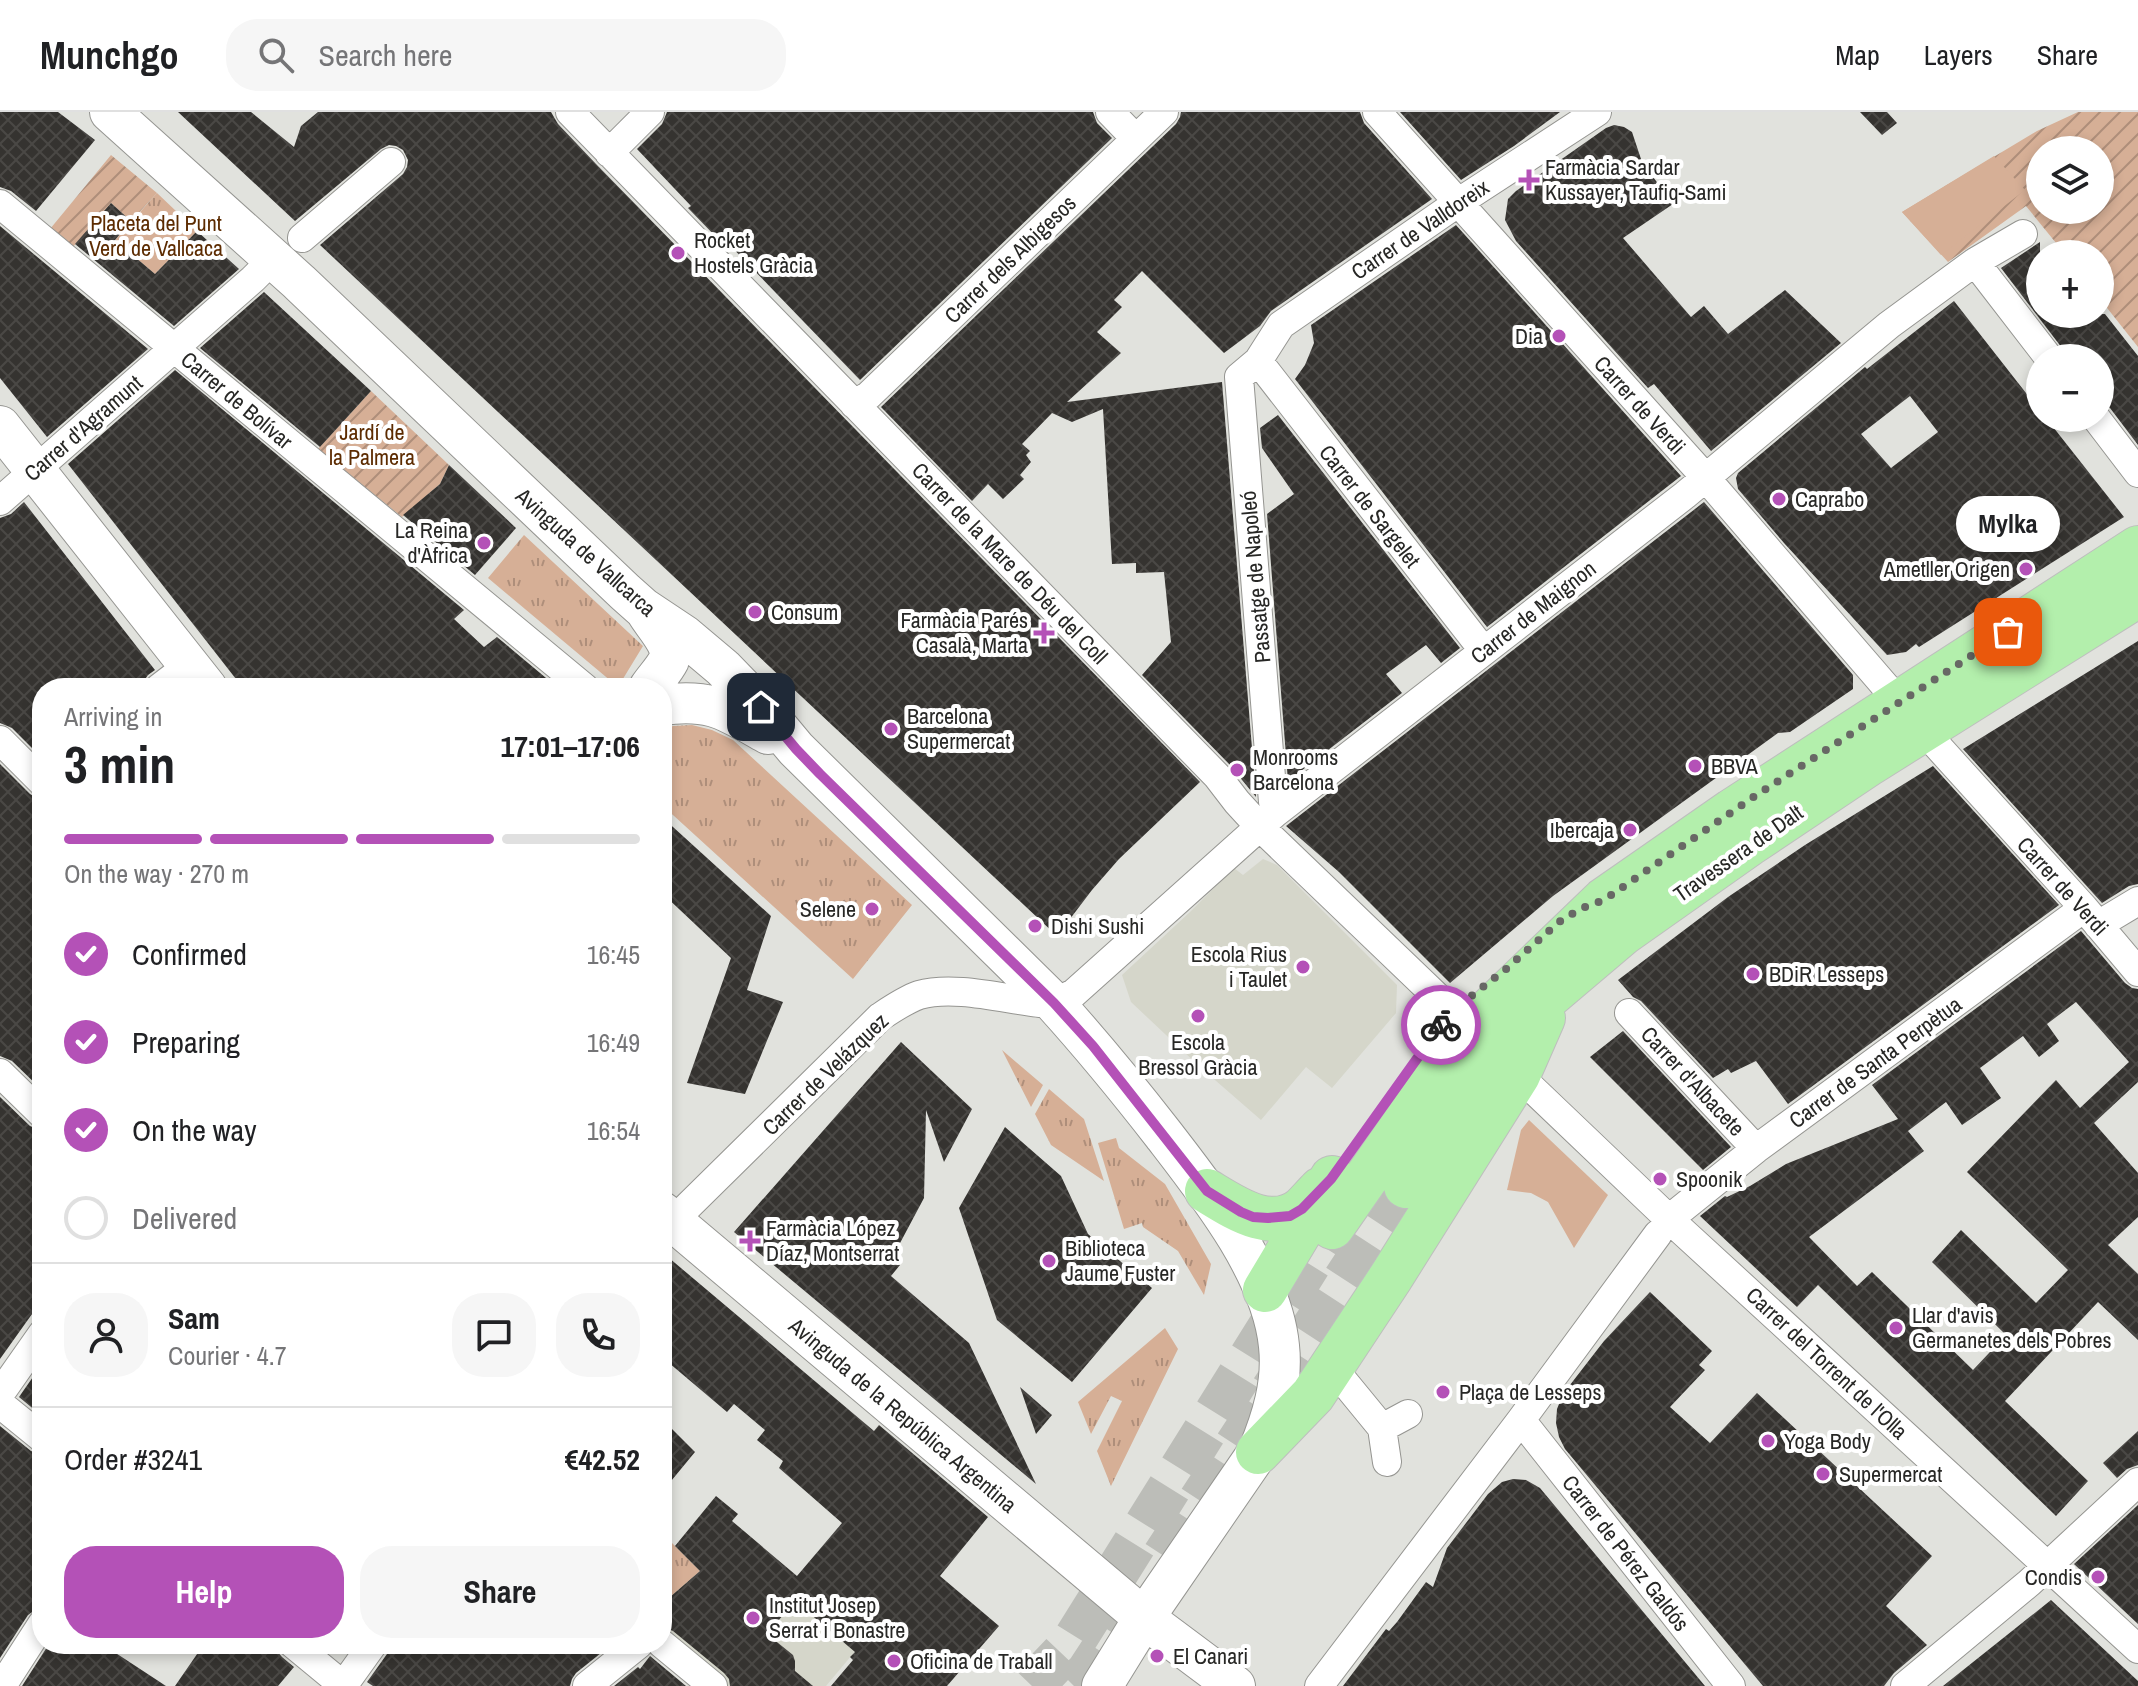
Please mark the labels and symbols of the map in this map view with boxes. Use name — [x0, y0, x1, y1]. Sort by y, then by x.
place label: Farmàcia Sardar Kussayer, Taufiq-Sami — [1545, 152, 1727, 207]
marker: Farmàcia Sardar Kussayer, Taufiq-Sami — [1520, 171, 1538, 189]
street label: Carrer de Valldoreix — [1345, 172, 1495, 286]
street label: Carrer dels Albigesos — [938, 188, 1082, 330]
park label: Placeta del Punt Verd de Vallcaca — [89, 208, 223, 263]
place label: Rocket Hostels Gràcia — [694, 225, 813, 280]
marker: Rocket Hostels Gràcia — [669, 244, 687, 262]
place label: Dia — [1515, 321, 1543, 351]
marker: Dia — [1550, 327, 1568, 345]
street label: Carrer de Bolívar — [175, 344, 299, 456]
street label: Carrer de Verdi — [1588, 349, 1692, 461]
street label: Carrer d'Agramunt — [17, 368, 149, 488]
park label: Jardí de la Palmera — [329, 417, 415, 472]
street label: Carrer de Sargelet — [1313, 438, 1427, 574]
street label: Carrer de la Mare de Déu del Coll — [906, 456, 1114, 670]
street label: Avinguda de Vallcarca — [509, 480, 663, 623]
place label: Caprabo — [1795, 484, 1864, 514]
street label: Passatge de Napoleó — [1233, 490, 1277, 664]
marker: Caprabo — [1770, 490, 1788, 508]
callout: Mylka — [1956, 496, 2060, 552]
place label: La Reina d'Àfrica — [395, 515, 468, 570]
marker: La Reina d'Àfrica — [475, 534, 493, 552]
street label: Carrer de Maignon — [1464, 554, 1602, 670]
place label: Ametller Origen — [1883, 554, 2010, 584]
marker: Ametller Origen — [2017, 560, 2035, 578]
place label: Consum — [771, 597, 838, 627]
pin — [1974, 598, 2042, 666]
marker: Consum — [746, 603, 764, 621]
place label: Farmàcia Parés Casalà, Marta — [901, 605, 1028, 660]
marker: Farmàcia Parés Casalà, Marta — [1035, 624, 1053, 642]
pin — [727, 673, 795, 741]
place label: Barcelona Supermercat — [907, 701, 1010, 756]
marker: Barcelona Supermercat — [882, 720, 900, 738]
place label: Monrooms Barcelona — [1253, 742, 1338, 797]
place label: BBVA — [1711, 751, 1759, 781]
marker: BBVA — [1686, 757, 1704, 775]
marker: Monrooms Barcelona — [1228, 761, 1246, 779]
street label: Travessera de Dalt — [1667, 797, 1809, 909]
place label: Ibercaja — [1550, 815, 1614, 845]
marker: Ibercaja — [1621, 821, 1639, 839]
street label: Carrer de Verdi — [2011, 830, 2115, 942]
place label: Selene — [800, 894, 856, 924]
marker: Selene — [863, 900, 881, 918]
place label: Dishi Sushi — [1051, 911, 1144, 941]
marker: Dishi Sushi — [1026, 917, 1044, 935]
place label: Escola Rius i Taulet — [1191, 939, 1287, 994]
marker: Escola Rius i Taulet — [1294, 958, 1312, 976]
place label: BDiR Lesseps — [1769, 959, 1884, 989]
marker: BDiR Lesseps — [1744, 965, 1762, 983]
courier — [1401, 985, 1481, 1065]
street label: Carrer de Santa Perpètua — [1783, 989, 1967, 1135]
street label: Carrer de Velázquez — [755, 1006, 895, 1142]
marker: Escola Bressol Gràcia — [1189, 1007, 1207, 1025]
street label: Carrer d'Albacete — [1634, 1020, 1752, 1142]
place label: Escola Bressol Gràcia — [1138, 1027, 1258, 1082]
place label: Spoonik — [1676, 1164, 1743, 1194]
marker: Spoonik — [1651, 1170, 1669, 1188]
place label: Farmàcia López Díaz, Montserrat — [766, 1213, 899, 1268]
marker: Farmàcia López Díaz, Montserrat — [741, 1232, 759, 1250]
place label: Biblioteca Jaume Fuster — [1065, 1233, 1175, 1288]
marker: Biblioteca Jaume Fuster — [1040, 1252, 1058, 1270]
street label: Carrer del Torrent de l'Olla — [1740, 1280, 1914, 1446]
place label: Llar d'avis Germanetes dels Pobres — [1912, 1300, 2112, 1355]
street label: Avinguda de la República Argentina — [782, 1310, 1023, 1519]
marker: Llar d'avis Germanetes dels Pobres — [1887, 1319, 1905, 1337]
place label: Plaça de Lesseps — [1459, 1377, 1601, 1407]
marker: Plaça de Lesseps — [1434, 1383, 1452, 1401]
place label: Yoga Body — [1784, 1426, 1871, 1456]
marker: Yoga Body — [1759, 1432, 1777, 1450]
place label: Supermercat — [1839, 1459, 1942, 1489]
marker: Supermercat — [1814, 1465, 1832, 1483]
street label: Carrer de Pérez Galdós — [1556, 1469, 1696, 1637]
place label: Condis — [2025, 1562, 2082, 1592]
marker: Condis — [2089, 1568, 2107, 1586]
place label: Institut Josep Serrat i Bonastre — [769, 1590, 905, 1645]
marker: Institut Josep Serrat i Bonastre — [744, 1609, 762, 1627]
place label: El Canari — [1173, 1641, 1248, 1671]
place label: Oficina de Traball — [910, 1646, 1052, 1676]
marker: El Canari — [1148, 1647, 1166, 1665]
marker: Oficina de Traball — [885, 1652, 903, 1670]

